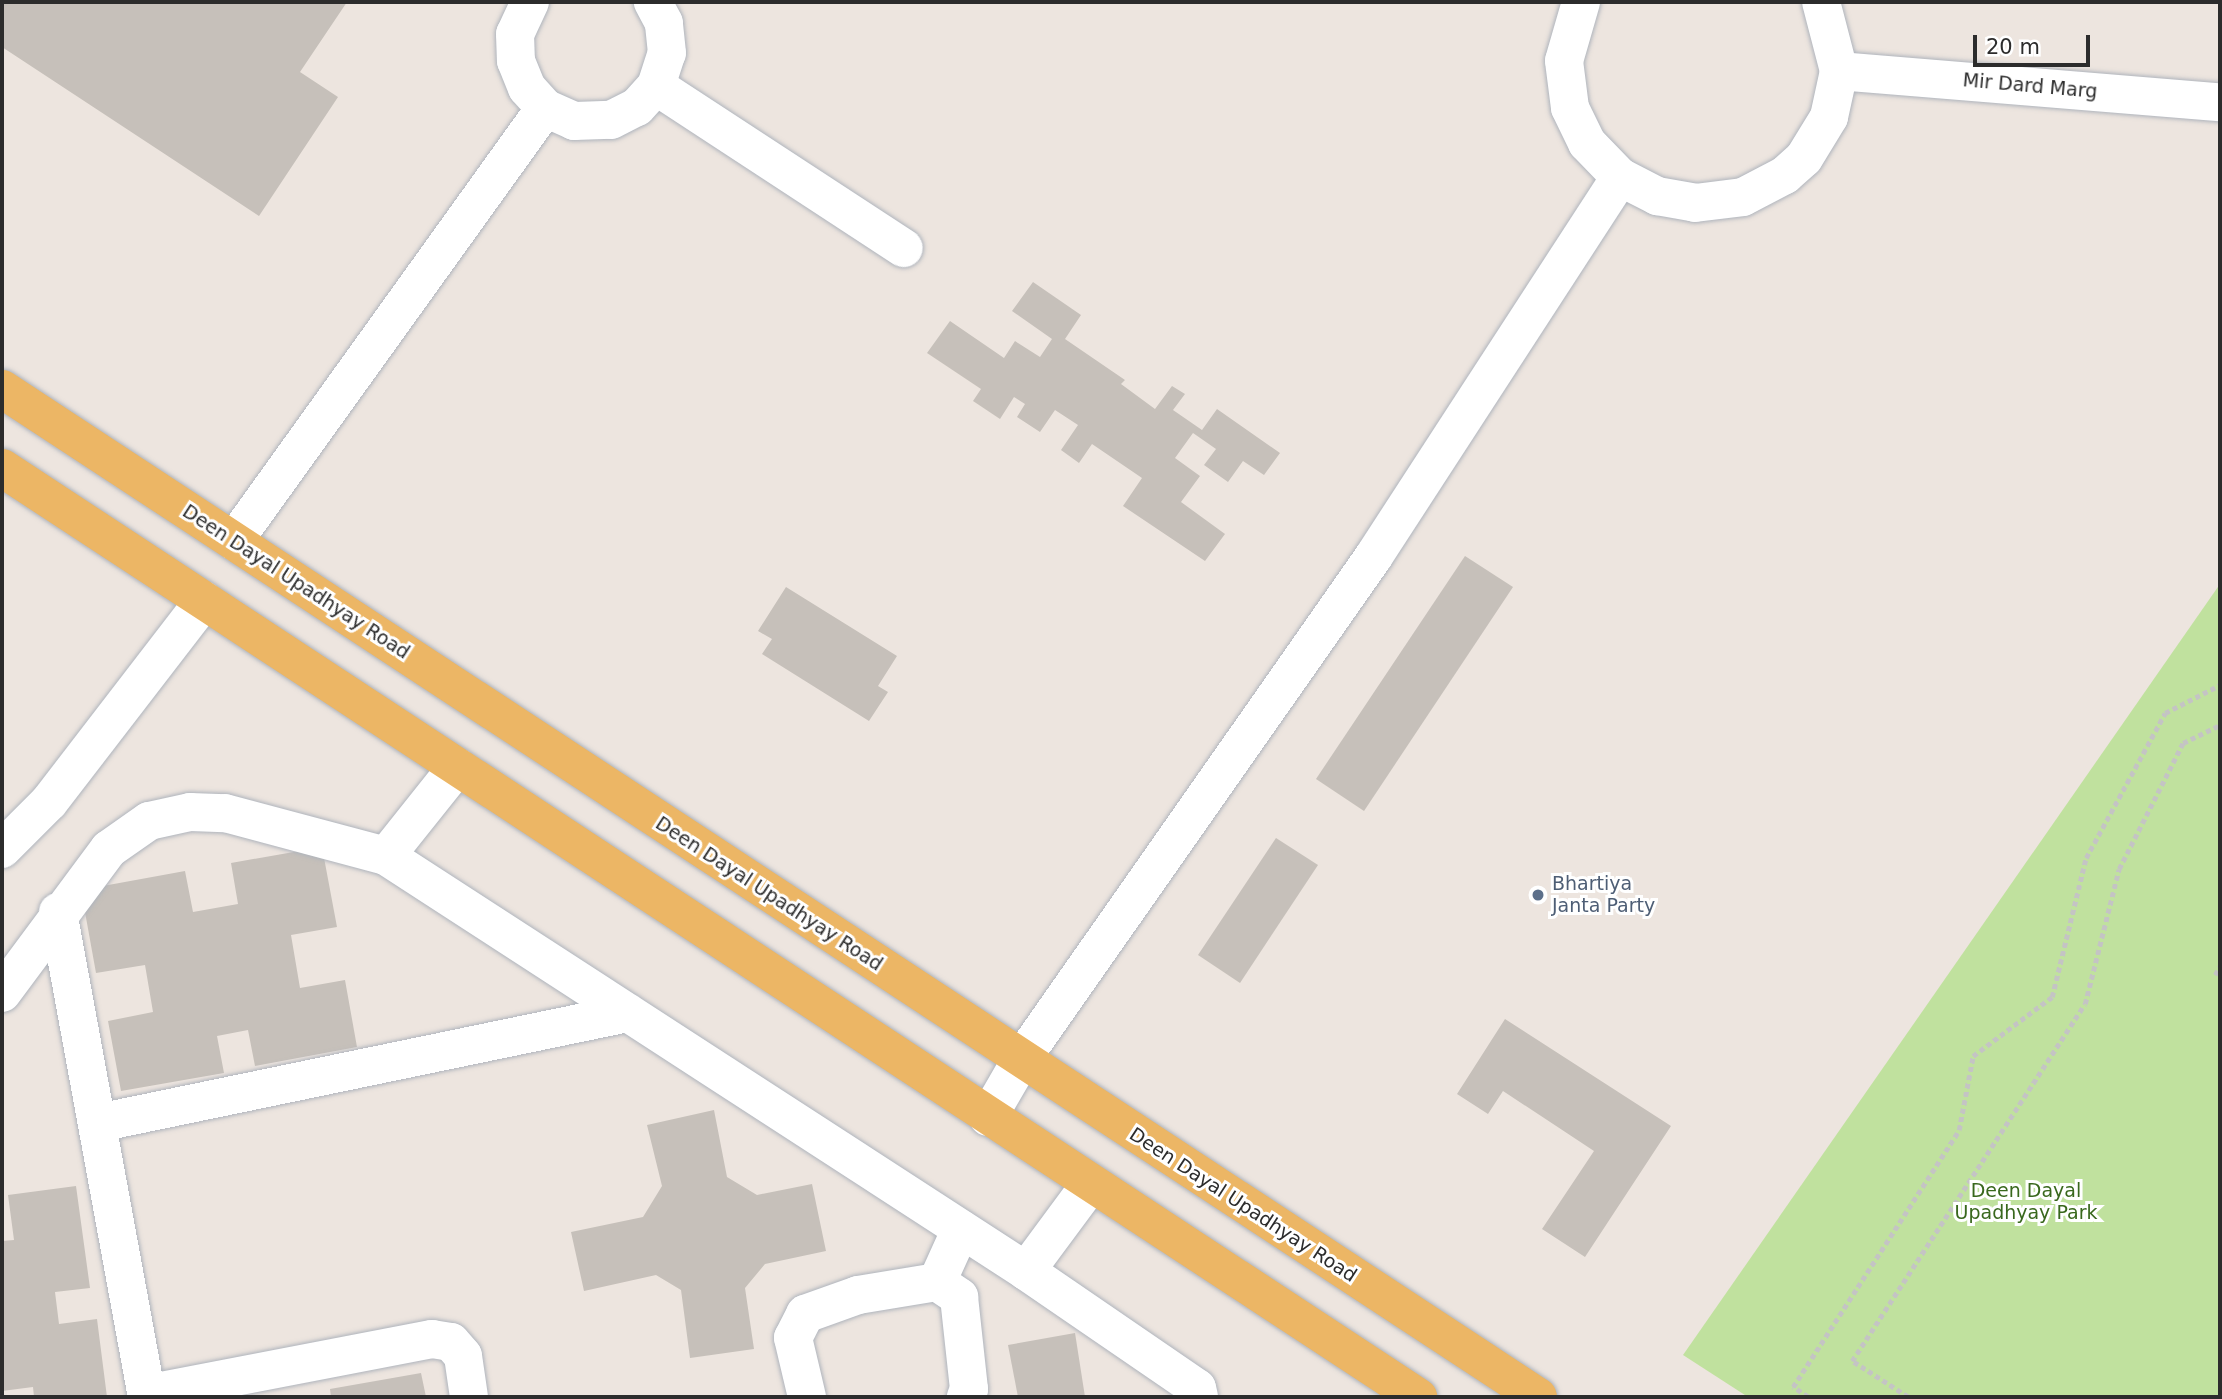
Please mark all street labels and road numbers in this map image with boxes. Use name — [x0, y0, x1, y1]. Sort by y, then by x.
street label: Mir Dard Marg — [1962, 69, 2098, 103]
street label: Deen Dayal Upadhyay Road — [178, 500, 414, 664]
street label: Deen Dayal Upadhyay Road — [651, 812, 887, 976]
street label: Deen Dayal Upadhyay Road — [1125, 1123, 1361, 1287]

